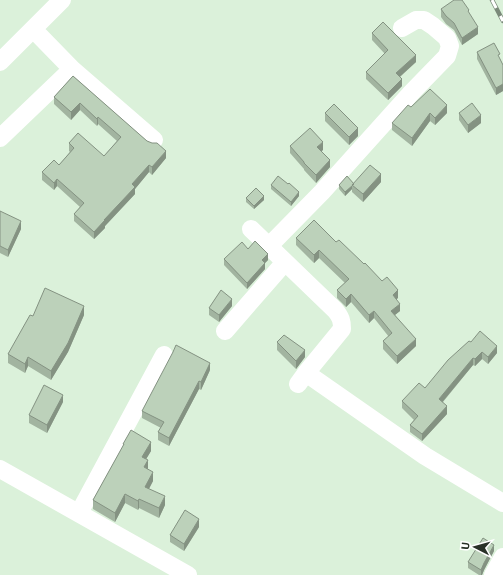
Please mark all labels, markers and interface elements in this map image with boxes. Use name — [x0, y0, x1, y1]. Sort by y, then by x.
north arrow — [455, 527, 495, 567]
text: U — [458, 541, 471, 550]

